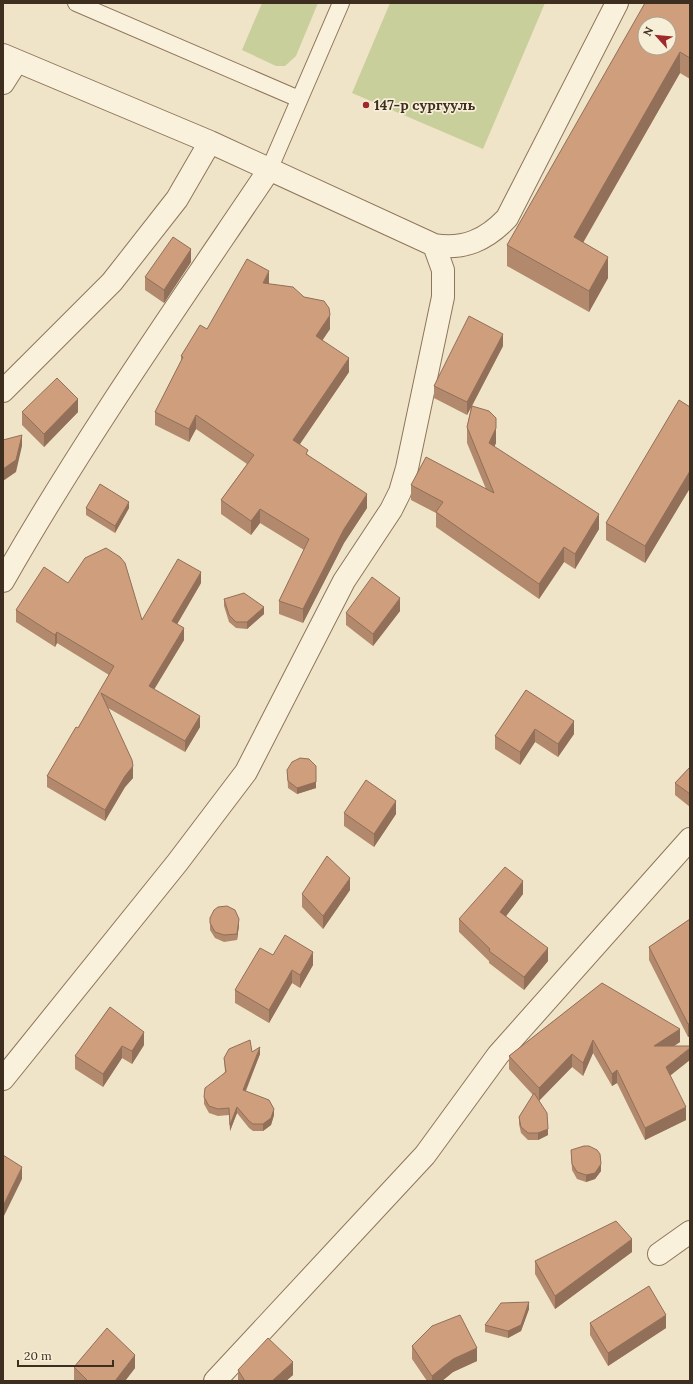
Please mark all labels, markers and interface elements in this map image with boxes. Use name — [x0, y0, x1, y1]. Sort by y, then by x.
north arrow — [637, 16, 677, 56]
text: N — [640, 24, 656, 38]
place label: 147-р сургууль — [374, 96, 475, 114]
marker: 147-р сургууль — [361, 100, 371, 110]
scale bar — [18, 1342, 113, 1368]
text: 20 m — [24, 1348, 52, 1363]

